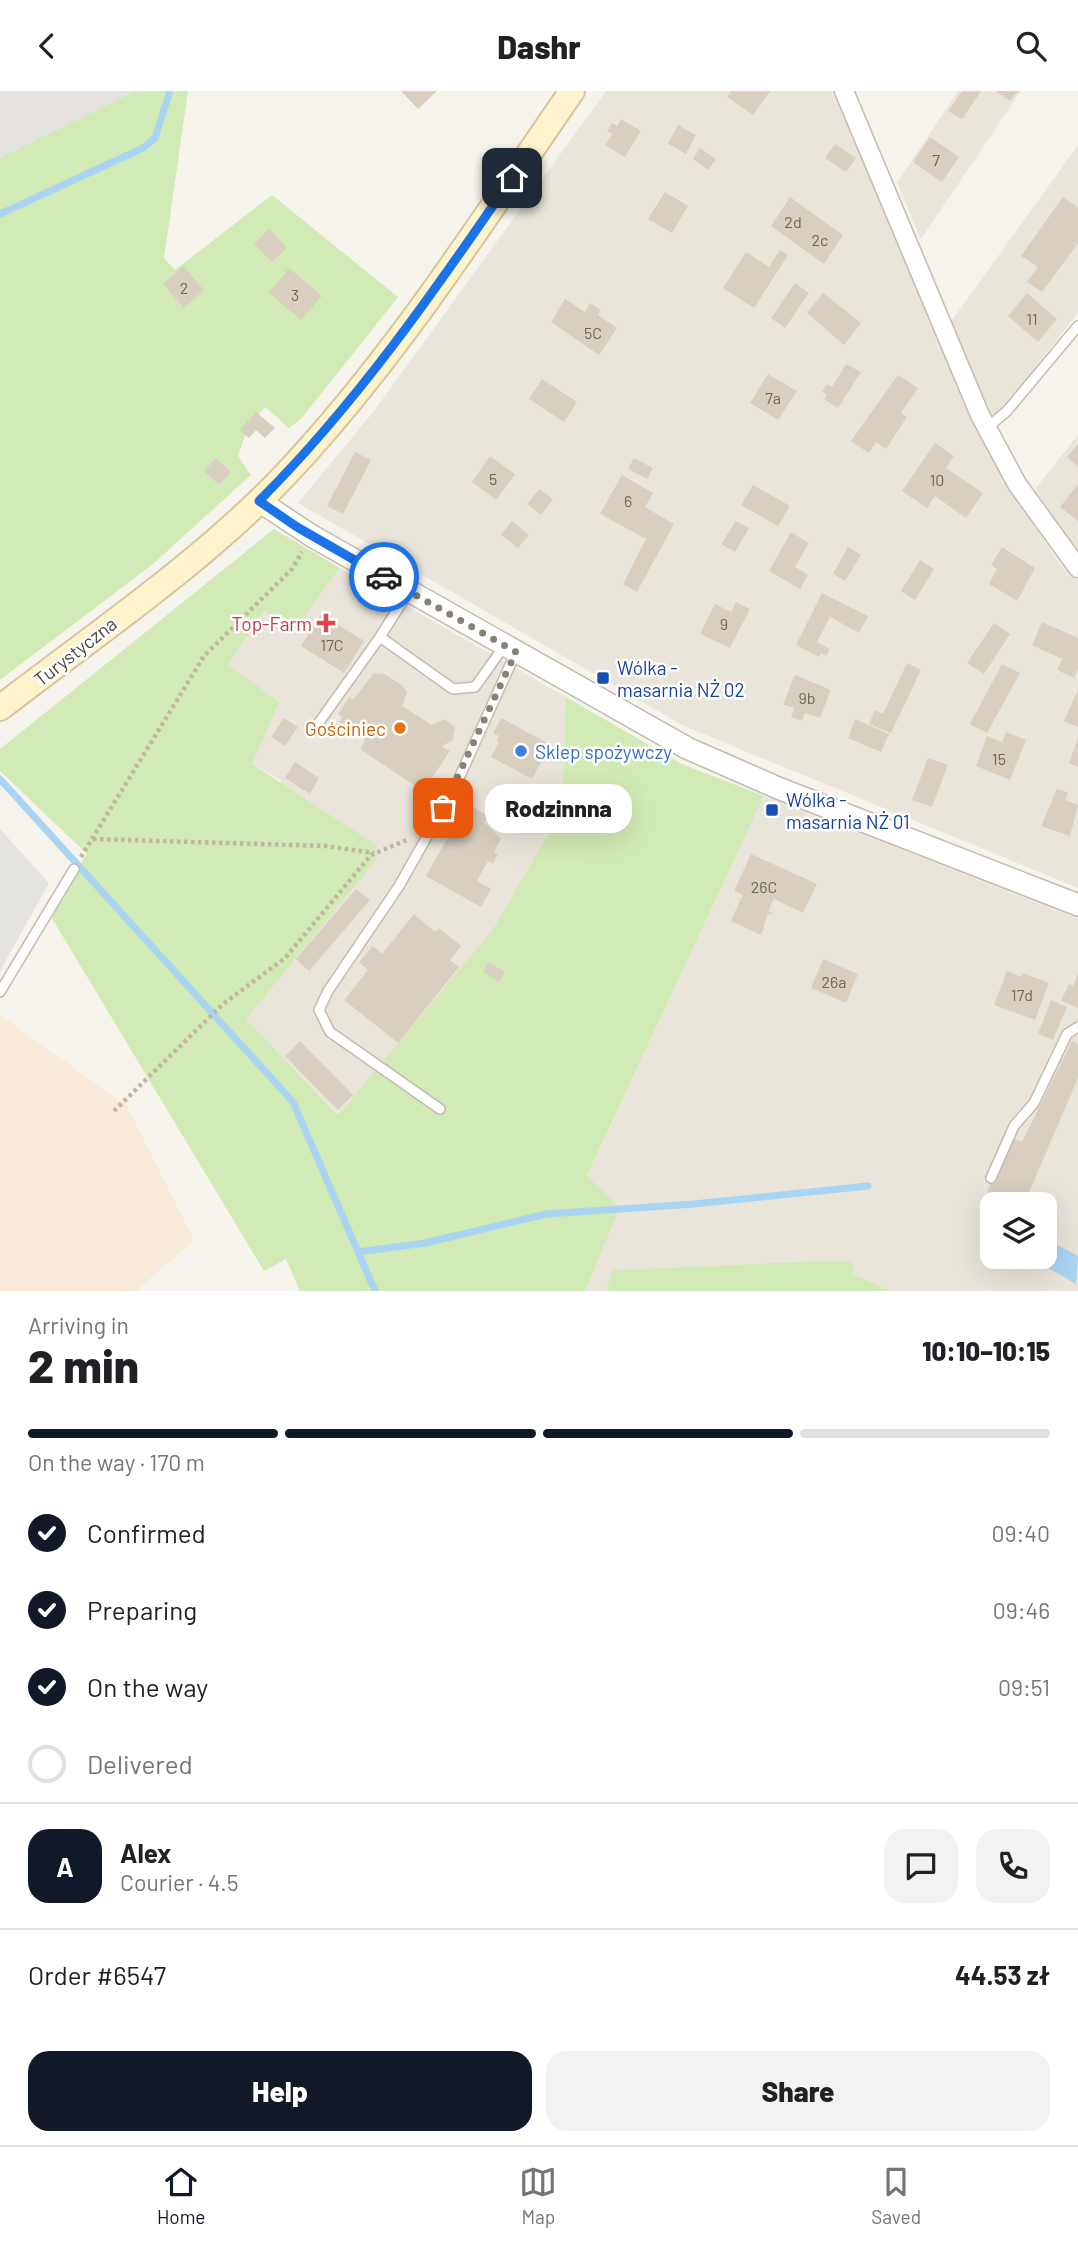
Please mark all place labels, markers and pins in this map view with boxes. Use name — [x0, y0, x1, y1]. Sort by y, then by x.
pin — [482, 148, 542, 208]
place label: Top-Farm — [232, 612, 312, 635]
marker: Top-Farm — [318, 615, 334, 631]
place label: Wólka - masarnia NŻ 02 — [617, 656, 745, 701]
marker: Wólka - masarnia NŻ 02 — [595, 670, 611, 686]
place label: Gościniec — [305, 717, 386, 740]
marker: Gościniec — [392, 720, 408, 736]
place label: Sklep spożywczy — [535, 740, 672, 763]
marker: Sklep spożywczy — [513, 743, 529, 759]
pin — [413, 778, 473, 838]
callout: Rodzinnna — [485, 783, 632, 833]
place label: Wólka - masarnia NŻ 01 — [786, 788, 910, 833]
marker: Wólka - masarnia NŻ 01 — [764, 802, 780, 818]

